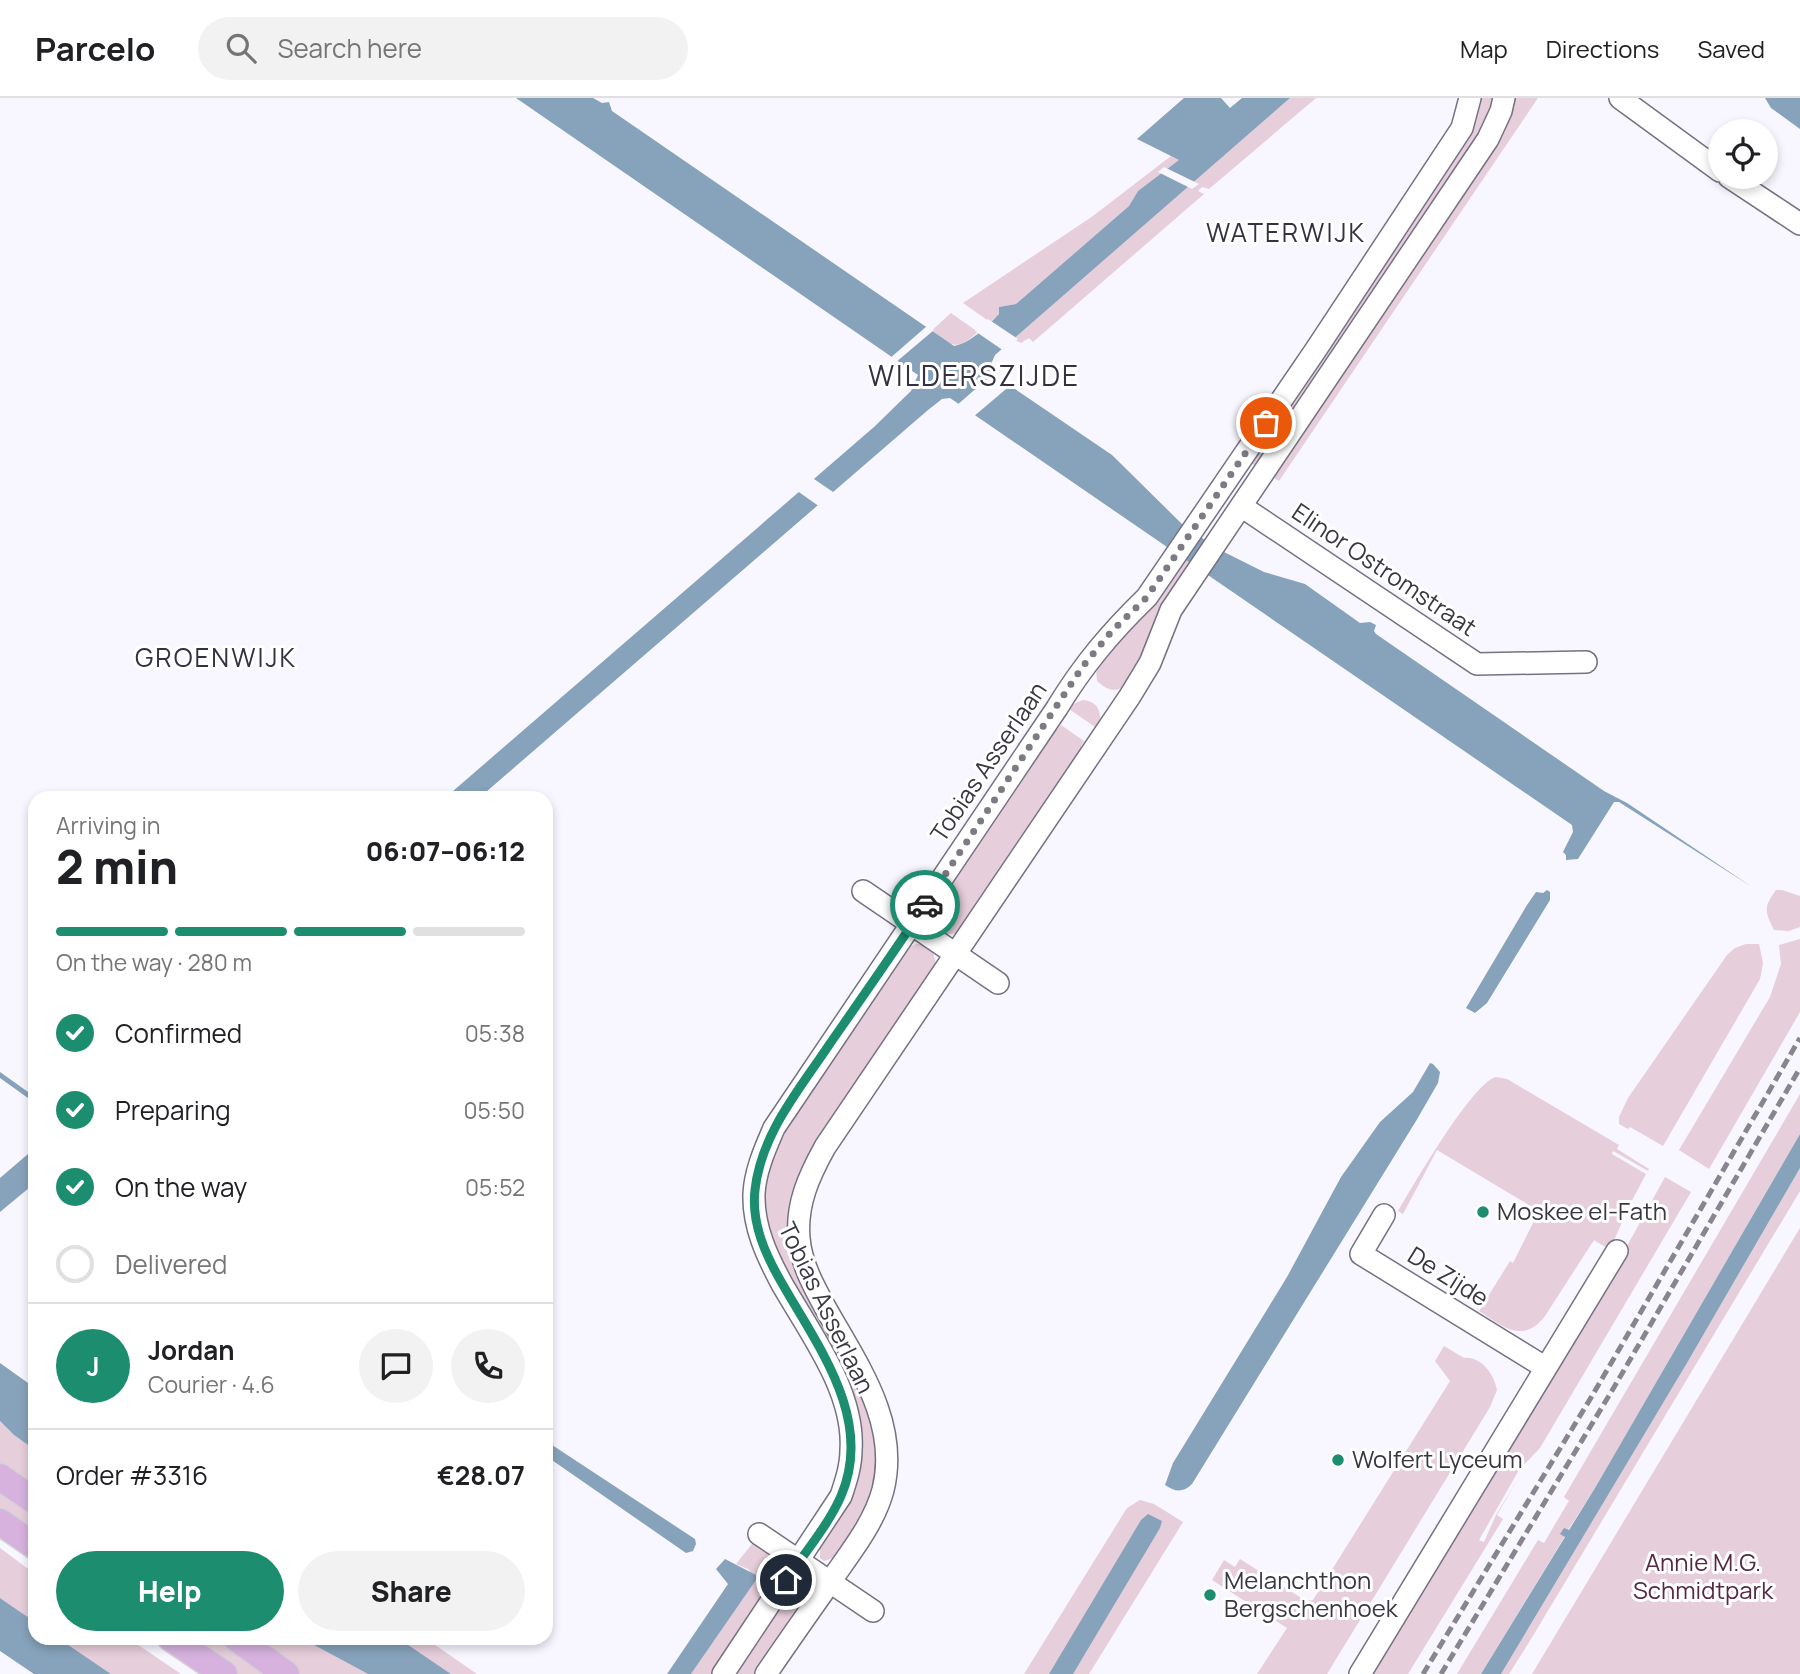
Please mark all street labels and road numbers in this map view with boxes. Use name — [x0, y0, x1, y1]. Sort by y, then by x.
street label: Elinor Ostromstraat — [1286, 495, 1484, 643]
street label: Tobias Asserlaan — [922, 675, 1054, 848]
street label: Tobias Asserlaan — [772, 1216, 883, 1399]
street label: De Zijde — [1402, 1238, 1496, 1313]

